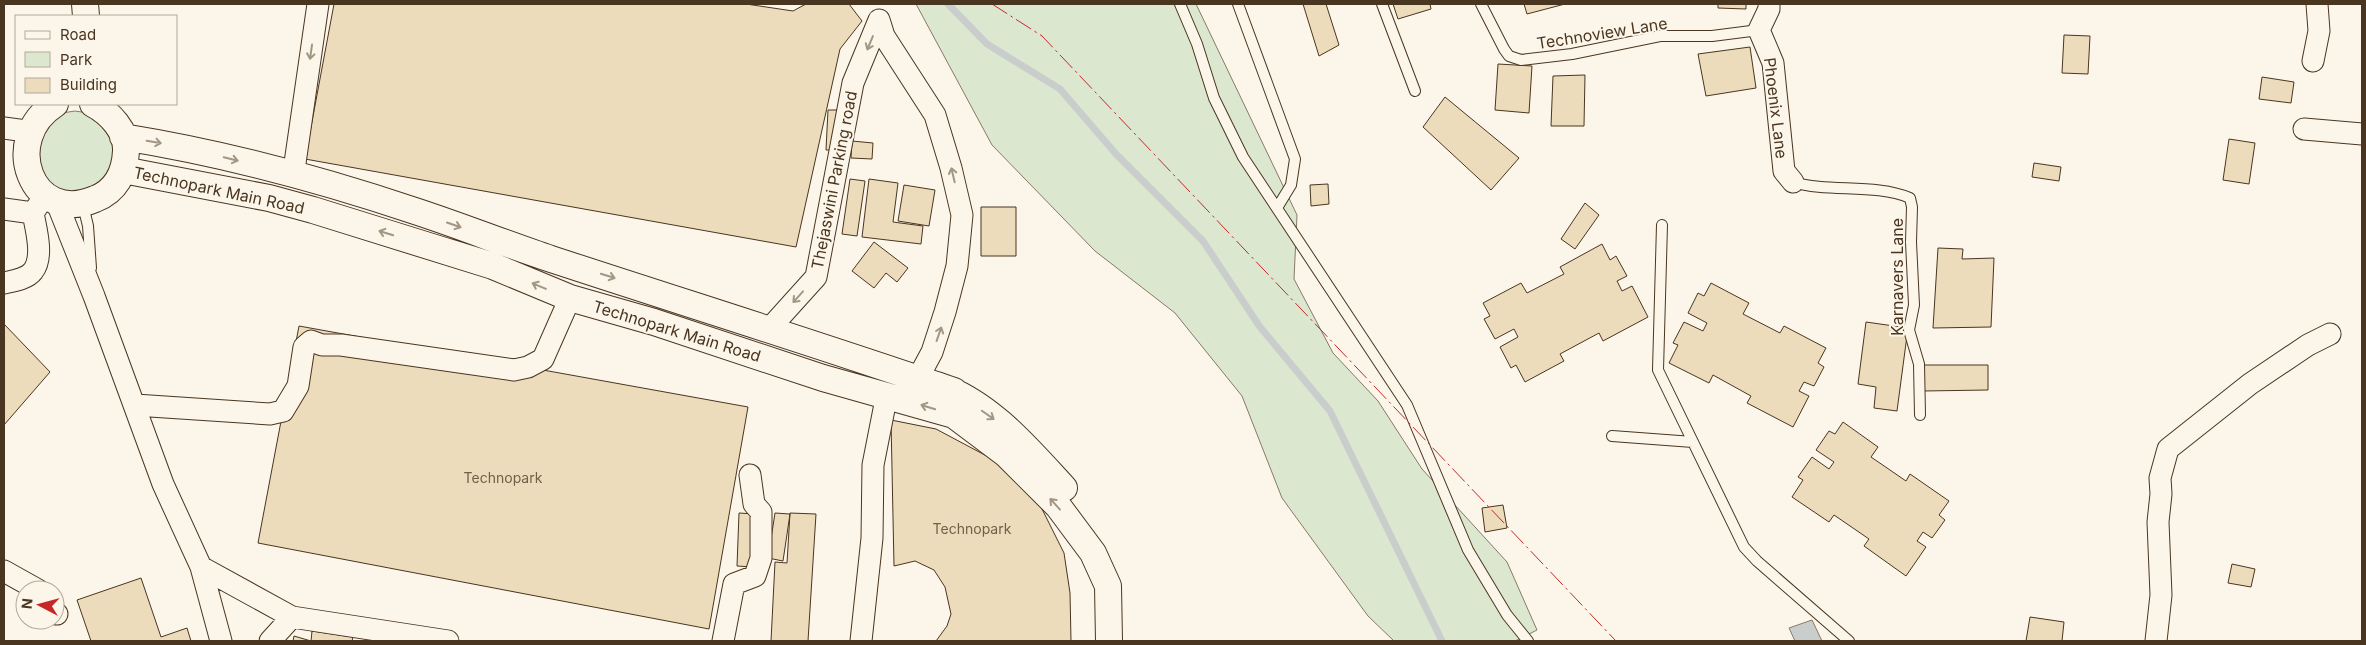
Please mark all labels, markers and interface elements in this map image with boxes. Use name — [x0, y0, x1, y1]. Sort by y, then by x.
street label: Technoview Lane — [1535, 13, 1669, 53]
legend — [15, 15, 178, 105]
text: Road — [60, 25, 96, 44]
one-way arrow — [865, 35, 874, 50]
one-way arrow — [306, 44, 316, 60]
text: Park — [60, 50, 93, 69]
street label: Phoenix Lane — [1760, 56, 1792, 160]
text: Building — [60, 75, 117, 94]
street label: Thejaswini Parking road — [807, 89, 861, 271]
one-way arrow — [145, 137, 161, 147]
one-way arrow — [223, 154, 239, 164]
street label: Technopark Main Road — [132, 162, 306, 218]
one-way arrow — [948, 168, 957, 184]
street label: Karnavers Lane — [1887, 218, 1907, 336]
one-way arrow — [446, 221, 461, 230]
one-way arrow — [378, 228, 394, 237]
one-way arrow — [600, 271, 616, 281]
one-way arrow — [532, 280, 547, 290]
one-way arrow — [792, 290, 804, 303]
street label: Technopark Main Road — [591, 296, 763, 366]
one-way arrow — [934, 326, 944, 342]
one-way arrow — [920, 401, 936, 411]
one-way arrow — [981, 410, 995, 420]
house number: Technopark — [464, 469, 543, 486]
one-way arrow — [1050, 497, 1061, 510]
house number: Technopark — [933, 520, 1012, 537]
north arrow — [15, 580, 65, 630]
text: N — [18, 597, 36, 610]

